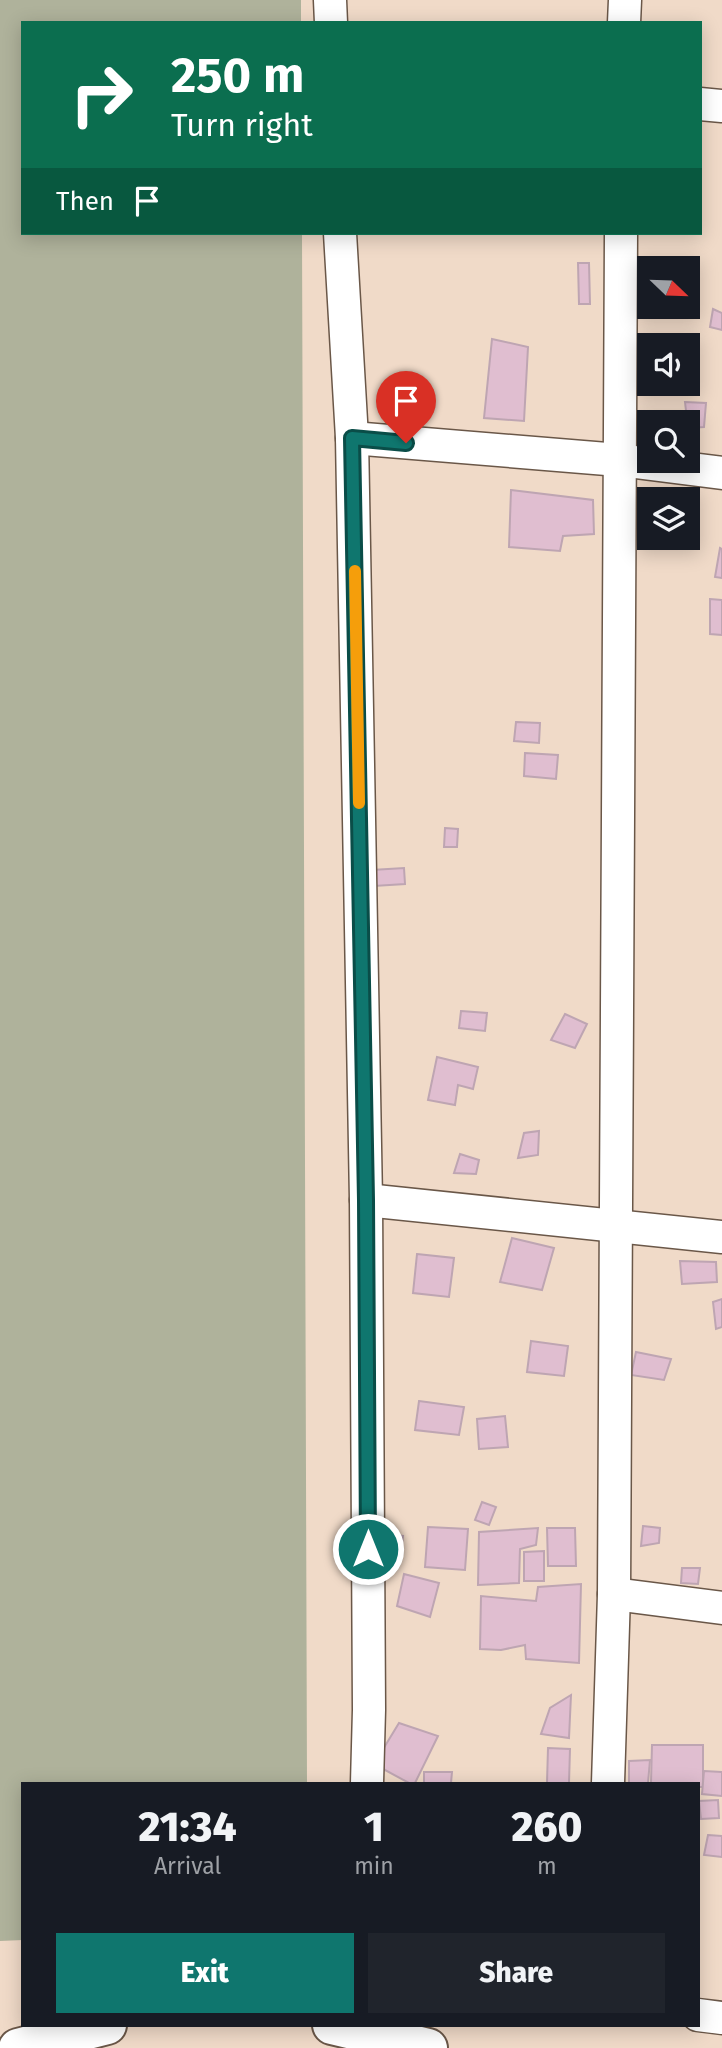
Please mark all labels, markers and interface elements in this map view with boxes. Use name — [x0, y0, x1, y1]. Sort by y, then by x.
text: 250 m — [171, 46, 304, 105]
icon: right — [56, 49, 147, 140]
text: Turn right — [171, 106, 313, 144]
icon: arrive — [128, 182, 166, 220]
text: Then — [56, 186, 114, 217]
north arrow — [637, 256, 700, 318]
map controls — [637, 256, 700, 550]
button: sound — [637, 333, 700, 396]
pin — [376, 371, 436, 443]
icon: arrive — [387, 382, 425, 420]
button: search — [637, 410, 700, 473]
button: layers — [637, 487, 700, 550]
position arrow — [331, 1512, 405, 1586]
text: 21:34 — [139, 1802, 237, 1852]
text: 1 — [364, 1802, 384, 1852]
text: 260 — [511, 1802, 582, 1852]
text: Arrival — [154, 1852, 221, 1880]
text: min — [354, 1852, 394, 1880]
text: m — [537, 1852, 557, 1880]
button: Exit — [56, 1933, 354, 2013]
button: Share — [368, 1933, 665, 2013]

